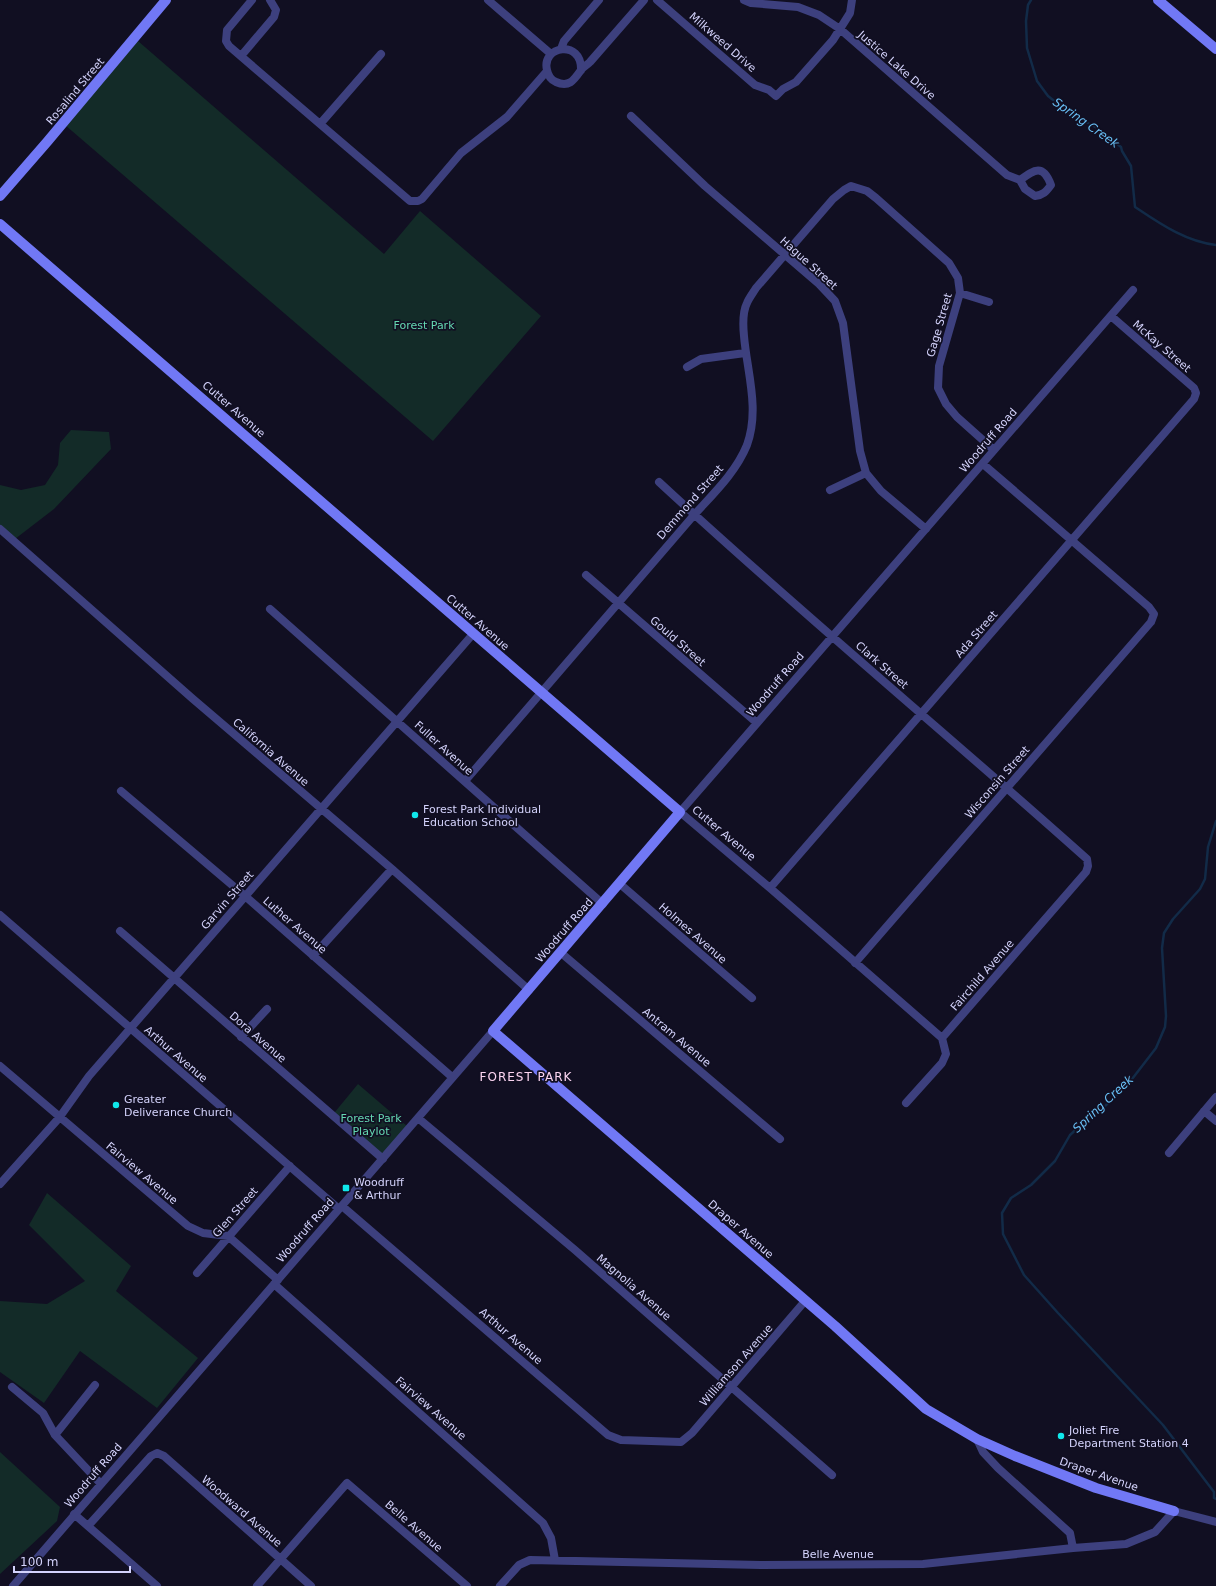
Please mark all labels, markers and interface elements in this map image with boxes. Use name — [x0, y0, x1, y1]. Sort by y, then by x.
street label: Milkweed Drive — [687, 10, 759, 75]
street label: Justice Lake Drive — [855, 28, 938, 103]
street label: Rosalind Street — [44, 55, 108, 127]
water label: Spring Creek — [1050, 95, 1123, 152]
street label: Hague Street — [777, 234, 841, 293]
street label: Gage Street — [924, 291, 955, 359]
street label: McKay Street — [1130, 318, 1194, 376]
park label: Forest Park — [393, 319, 455, 332]
street label: Cutter Avenue — [200, 379, 268, 440]
street label: Woodruff Road — [957, 406, 1020, 475]
street label: Demmond Street — [655, 462, 727, 542]
street label: Cutter Avenue — [444, 592, 512, 653]
street label: Ada Street — [952, 608, 1001, 660]
street label: Gould Street — [647, 614, 709, 669]
street label: Clark Street — [853, 639, 911, 692]
street label: Woodruff Road — [744, 650, 807, 719]
street label: California Avenue — [230, 716, 312, 789]
street label: Fuller Avenue — [412, 719, 476, 778]
street label: Wisconsin Street — [962, 743, 1033, 821]
place label: Forest Park Individual Education School — [423, 803, 541, 829]
street label: Cutter Avenue — [689, 803, 758, 864]
marker: Forest Park Individual Education School — [410, 810, 420, 820]
street label: Garvin Street — [198, 868, 257, 932]
street label: Luther Avenue — [260, 894, 329, 957]
street label: Woodruff Road — [533, 896, 596, 965]
street label: Holmes Avenue — [656, 900, 729, 967]
street label: Fairchild Avenue — [948, 937, 1017, 1014]
street label: Antram Avenue — [640, 1005, 714, 1070]
street label: Dora Avenue — [227, 1009, 289, 1066]
street label: Arthur Avenue — [142, 1023, 210, 1085]
district label: FOREST PARK — [480, 1070, 573, 1084]
water label: Spring Creek — [1070, 1072, 1137, 1136]
place label: Greater Deliverance Church — [124, 1093, 232, 1119]
marker: Greater Deliverance Church — [111, 1100, 121, 1110]
park label: Forest Park Playlot — [340, 1112, 402, 1138]
street label: Fairview Avenue — [103, 1140, 180, 1207]
place label: Woodruff & Arthur — [354, 1176, 404, 1202]
marker: Woodruff & Arthur — [341, 1183, 351, 1193]
street label: Glen Street — [210, 1184, 261, 1240]
street label: Woodruff Road — [274, 1196, 337, 1265]
street label: Draper Avenue — [705, 1197, 776, 1261]
street label: Magnolia Avenue — [594, 1252, 674, 1323]
street label: Arthur Avenue — [477, 1305, 545, 1367]
street label: Williamson Avenue — [697, 1322, 776, 1409]
street label: Fairview Avenue — [393, 1374, 469, 1443]
place label: Joliet Fire Department Station 4 — [1068, 1424, 1189, 1450]
marker: Joliet Fire Department Station 4 — [1056, 1431, 1066, 1441]
street label: Woodruff Road — [62, 1441, 125, 1510]
street label: Draper Avenue — [1058, 1455, 1140, 1494]
street label: Woodward Avenue — [199, 1473, 285, 1550]
street label: Belle Avenue — [382, 1498, 445, 1555]
scale bar — [14, 1548, 130, 1574]
street label: Belle Avenue — [802, 1548, 874, 1561]
text: 100 m — [20, 1555, 58, 1569]

